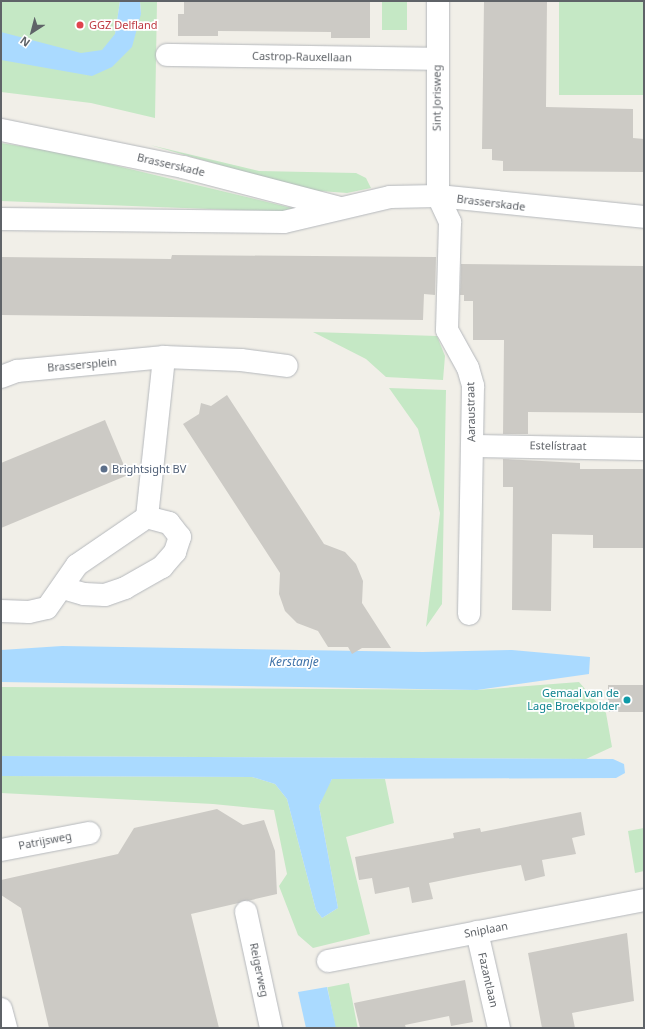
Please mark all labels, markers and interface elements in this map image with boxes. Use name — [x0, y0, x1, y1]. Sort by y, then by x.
north arrow — [12, 12, 52, 52]
place label: GGZ Delfland — [89, 18, 158, 32]
marker: GGZ Delfland — [74, 19, 86, 31]
text: N — [17, 33, 33, 51]
street label: Castrop-Rauxellaan — [252, 50, 352, 64]
street label: Sint Jorisweg — [430, 65, 444, 131]
street label: Brasserskade — [136, 151, 206, 179]
street label: Brasserskade — [456, 192, 526, 214]
street label: Brassersplein — [47, 355, 117, 375]
street label: Aaraustraat — [464, 382, 478, 442]
street label: Estelístraat — [529, 439, 587, 453]
place label: Brightsight BV — [112, 462, 186, 476]
marker: Brightsight BV — [99, 464, 109, 474]
water label: Kerstanje — [269, 655, 319, 669]
place label: Gemaal van de Lage Broekpolder — [527, 687, 619, 713]
marker: Gemaal van de Lage Broekpolder — [622, 695, 632, 705]
street label: Patrijsweg — [17, 829, 73, 853]
street label: Sniplaan — [463, 919, 509, 941]
street label: Reigerweg — [247, 942, 271, 998]
street label: Fazantlaan — [475, 951, 501, 1009]

